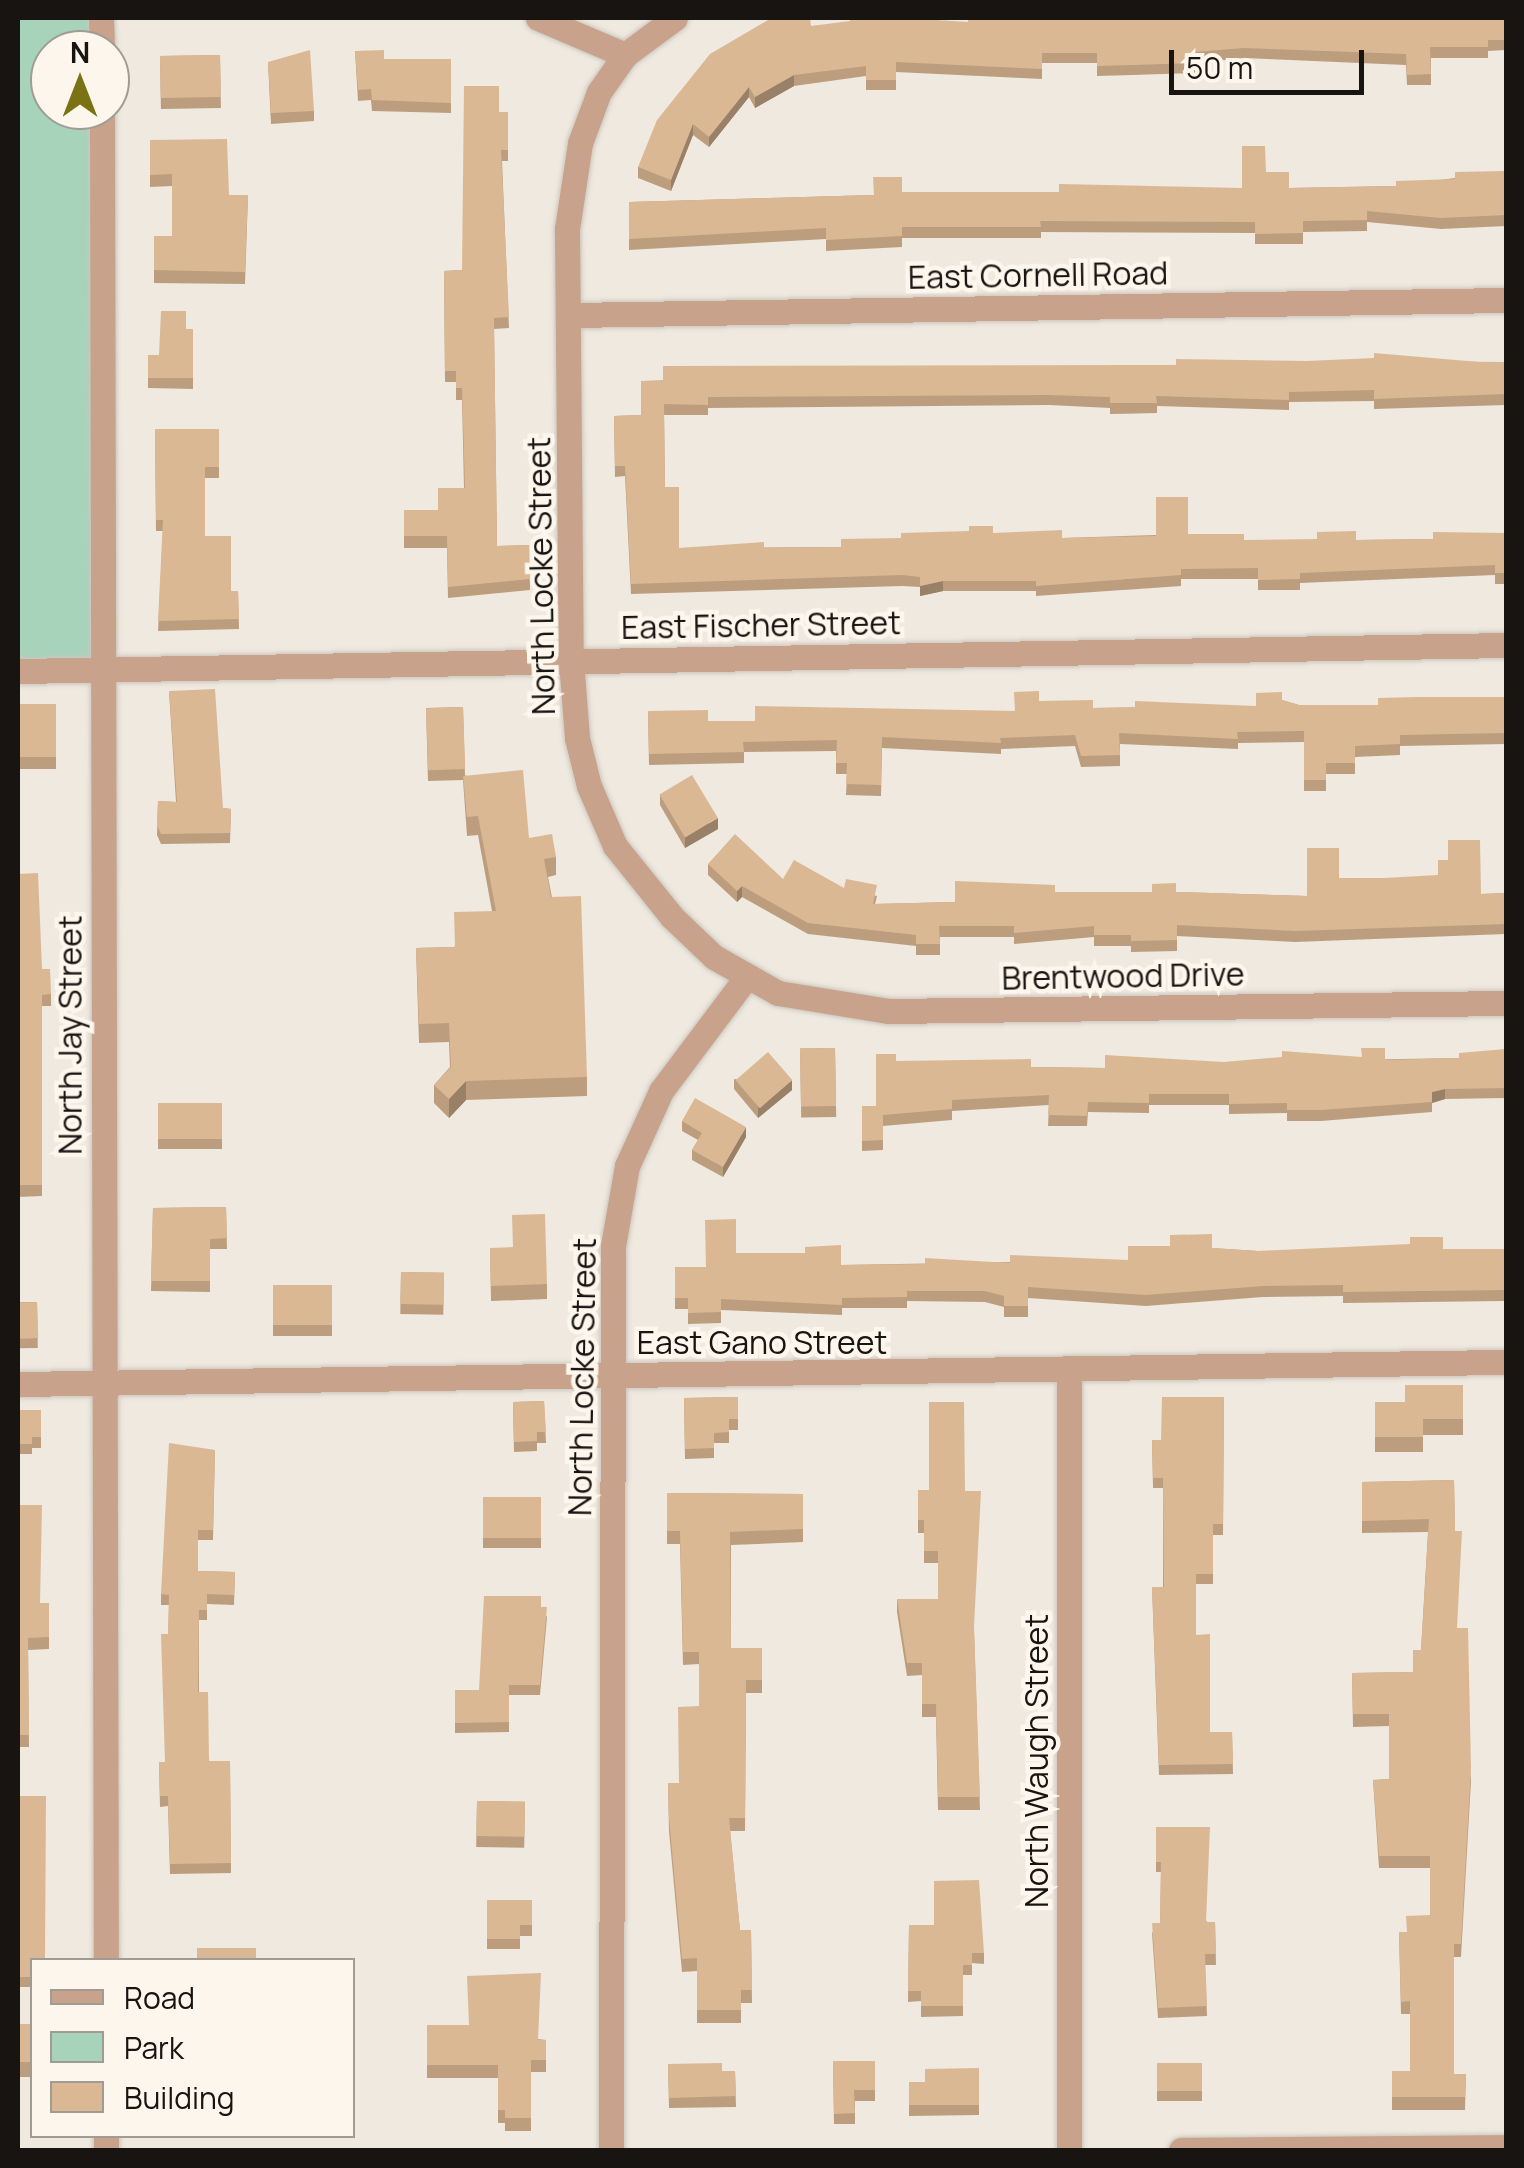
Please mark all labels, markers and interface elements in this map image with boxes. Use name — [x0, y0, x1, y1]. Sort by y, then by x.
north arrow — [30, 30, 130, 130]
scale bar — [1174, 30, 1369, 92]
text: N — [70, 33, 90, 71]
text: 50 m — [1186, 47, 1253, 88]
street label: East Cornell Road — [908, 254, 1168, 296]
street label: North Locke Street — [519, 437, 563, 715]
street label: East Fischer Street — [621, 603, 901, 647]
street label: North Jay Street — [51, 915, 89, 1155]
street label: Brentwood Drive — [1001, 955, 1245, 997]
street label: North Locke Street — [560, 1238, 604, 1516]
street label: East Gano Street — [637, 1323, 887, 1361]
street label: North Waugh Street — [1017, 1614, 1055, 1908]
legend — [30, 1958, 355, 2138]
text: Road — [124, 1977, 195, 2018]
text: Park — [124, 2027, 184, 2068]
text: Building — [124, 2077, 235, 2118]

